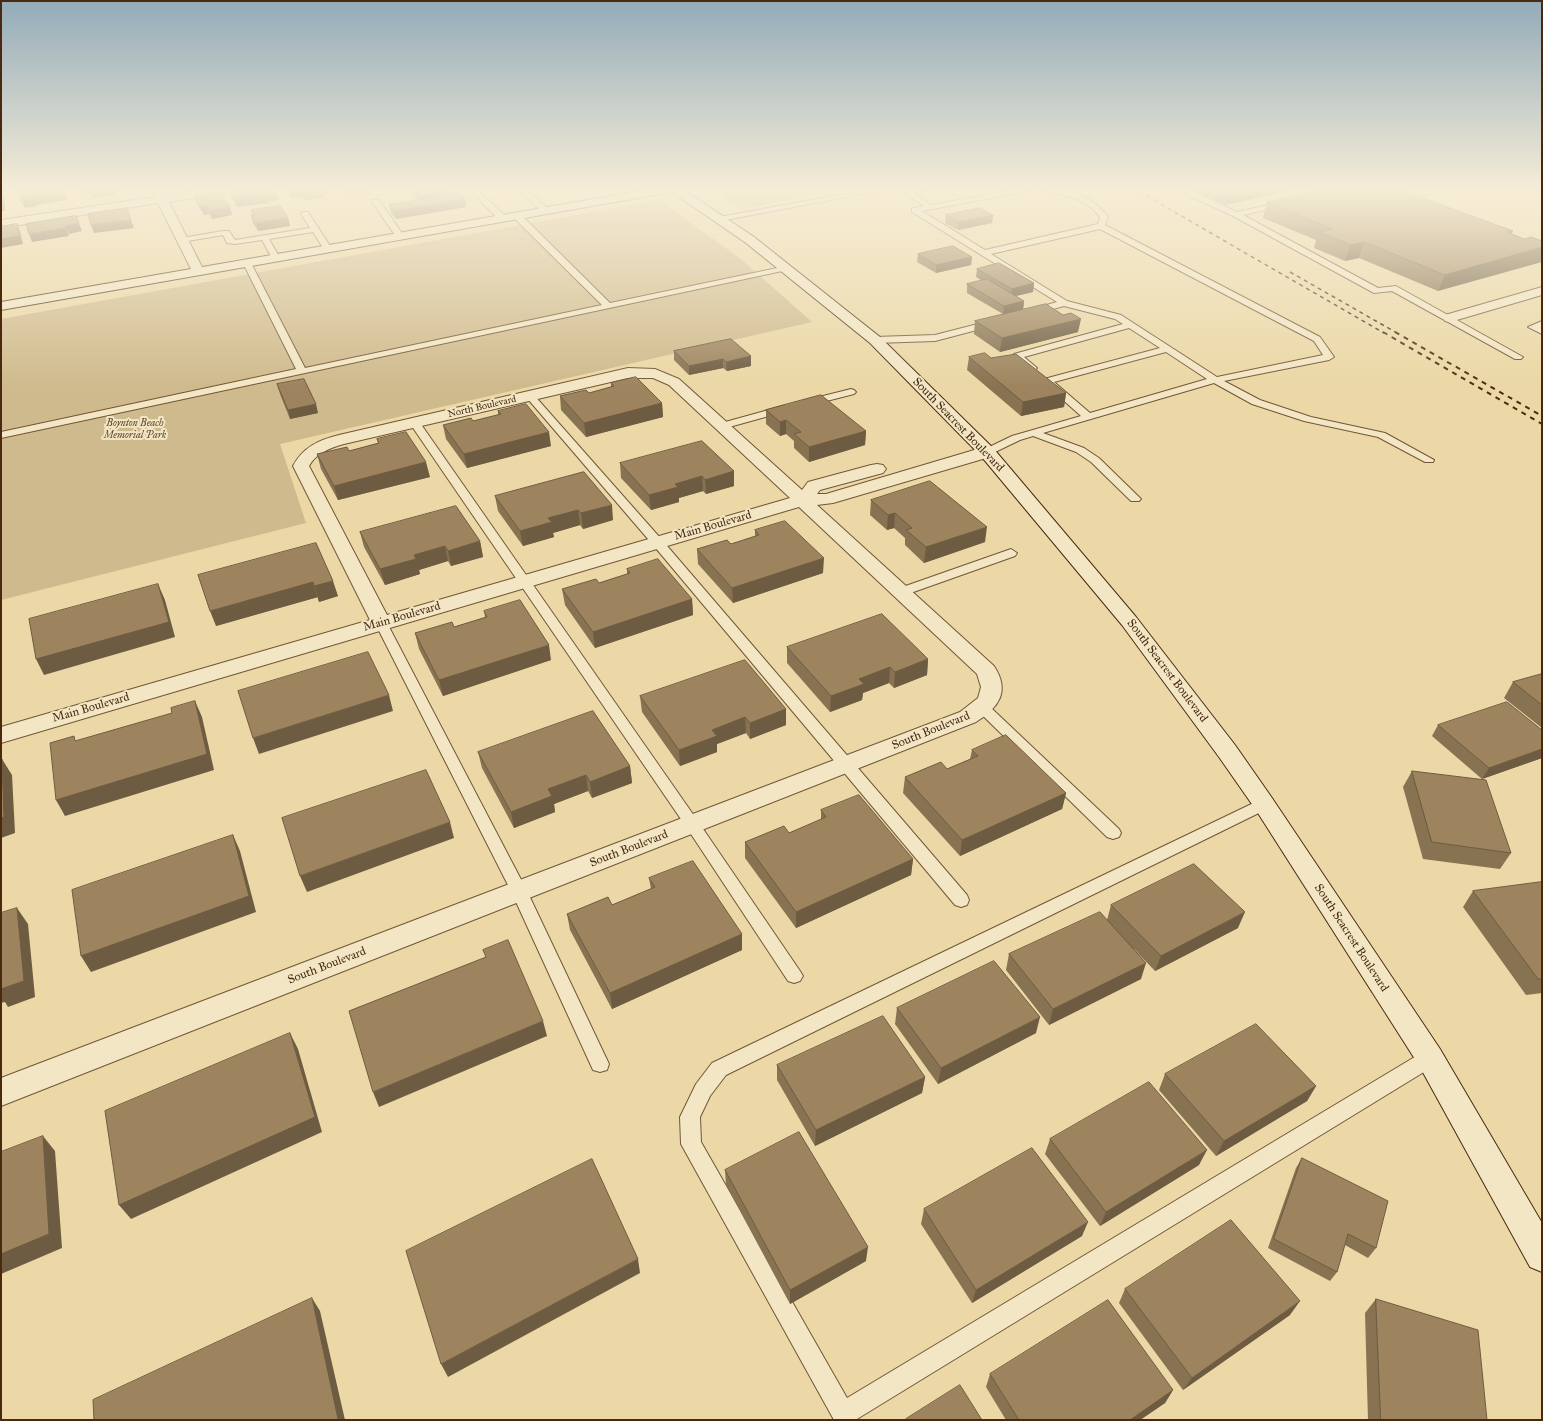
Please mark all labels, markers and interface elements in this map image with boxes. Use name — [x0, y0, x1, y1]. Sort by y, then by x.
street label: South Seacrest Boulevard — [909, 375, 1007, 475]
street label: North Boulevard — [447, 393, 517, 421]
park label: Boynton Beach Memorial Park — [104, 418, 166, 442]
street label: Main Boulevard — [673, 508, 753, 544]
street label: Main Boulevard — [362, 599, 442, 635]
street label: South Seacrest Boulevard — [1123, 617, 1211, 725]
street label: Main Boulevard — [51, 690, 131, 726]
street label: South Boulevard — [890, 709, 972, 753]
street label: South Boulevard — [588, 827, 670, 871]
street label: South Seacrest Boulevard — [1311, 881, 1391, 995]
street label: South Boulevard — [286, 944, 368, 988]

